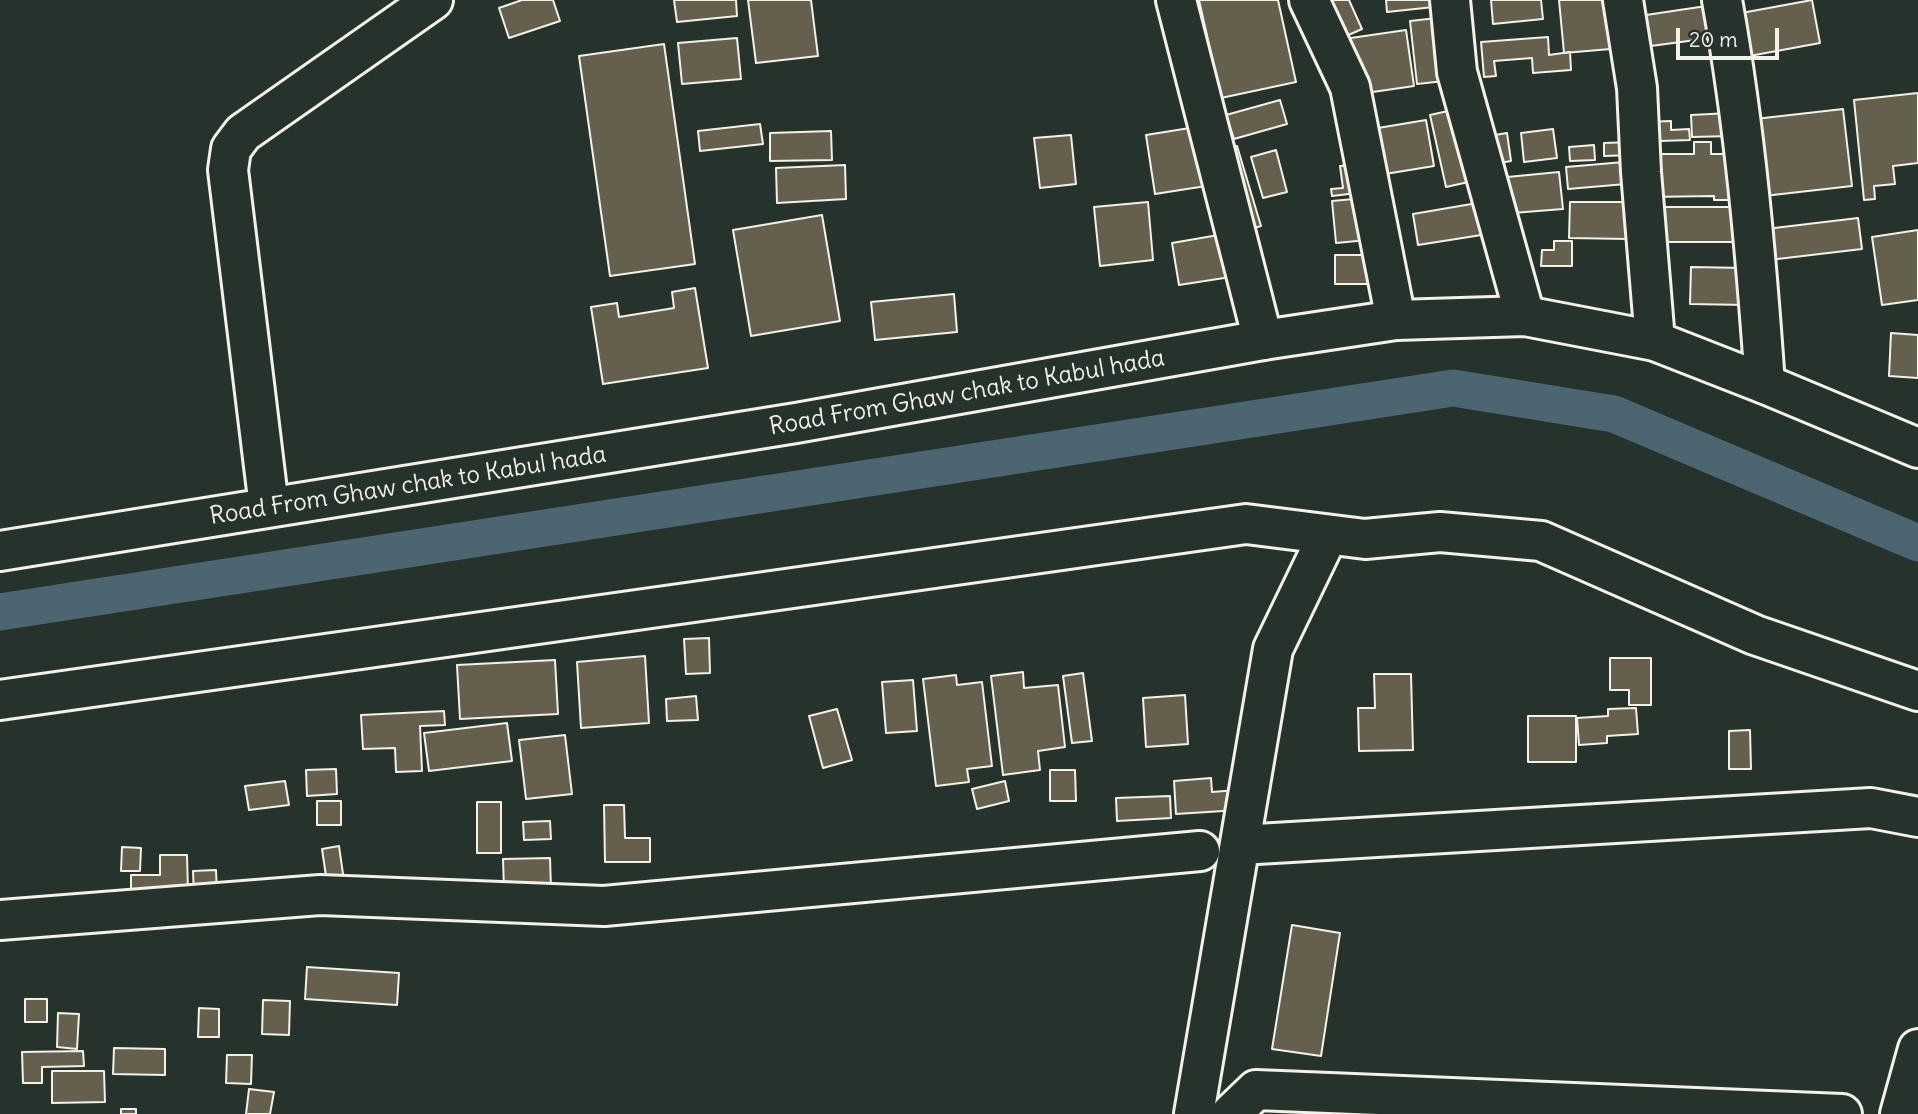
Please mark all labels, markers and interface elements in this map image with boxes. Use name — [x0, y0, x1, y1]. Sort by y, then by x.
scale bar — [1680, 14, 1783, 58]
text: 20 m — [1689, 26, 1738, 53]
street label: Road From Ghaw chak to Kabul hada — [767, 344, 1167, 442]
street label: Road From Ghaw chak to Kabul hada — [208, 440, 608, 532]

